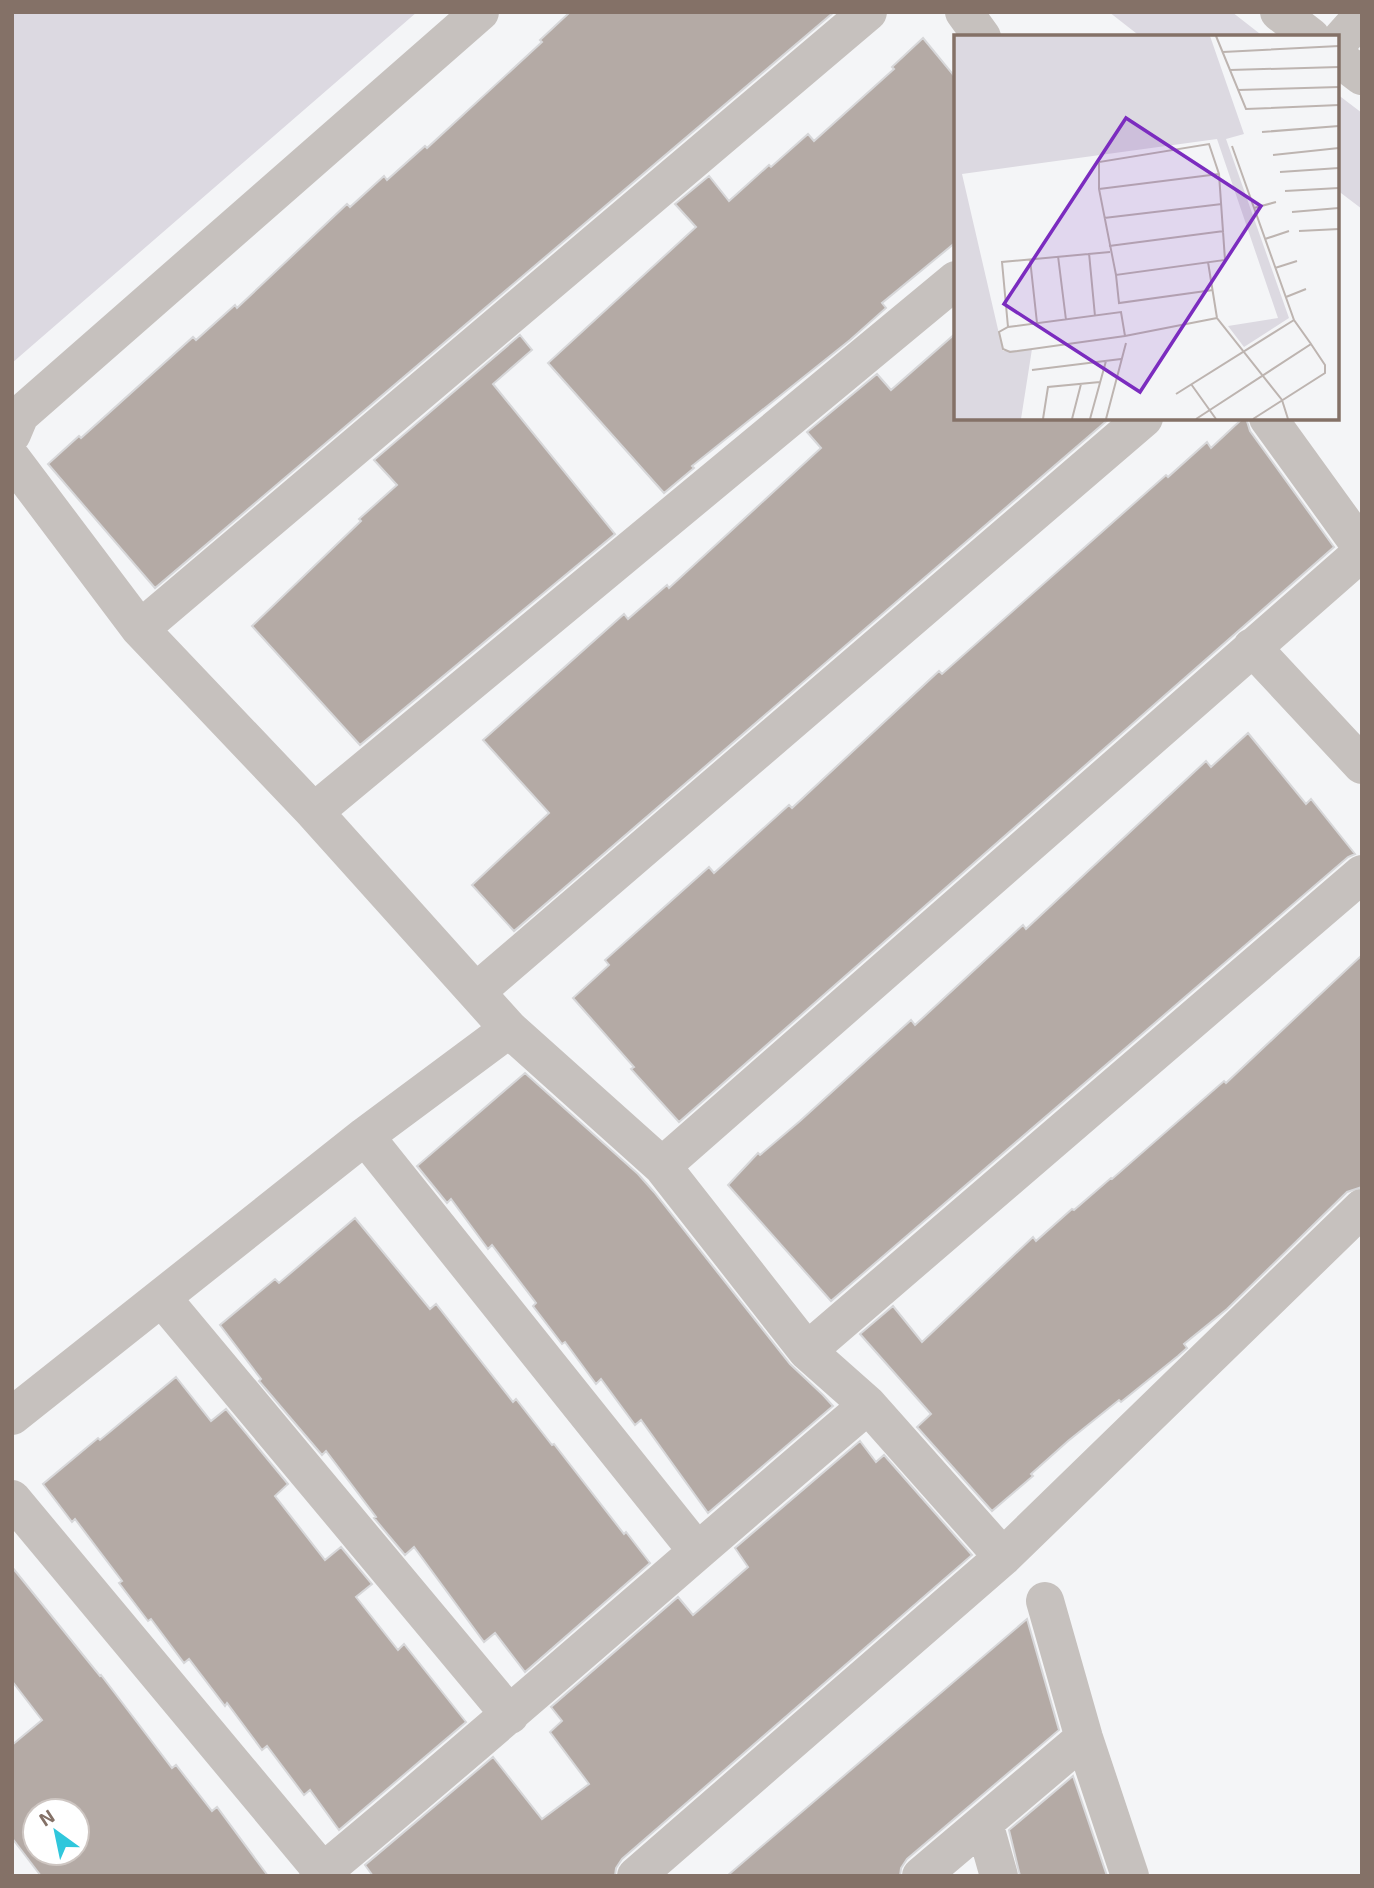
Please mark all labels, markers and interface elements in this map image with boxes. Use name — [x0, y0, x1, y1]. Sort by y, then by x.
inset map — [954, 35, 1339, 420]
north arrow — [21, 1797, 91, 1867]
text: N — [34, 1804, 58, 1831]

